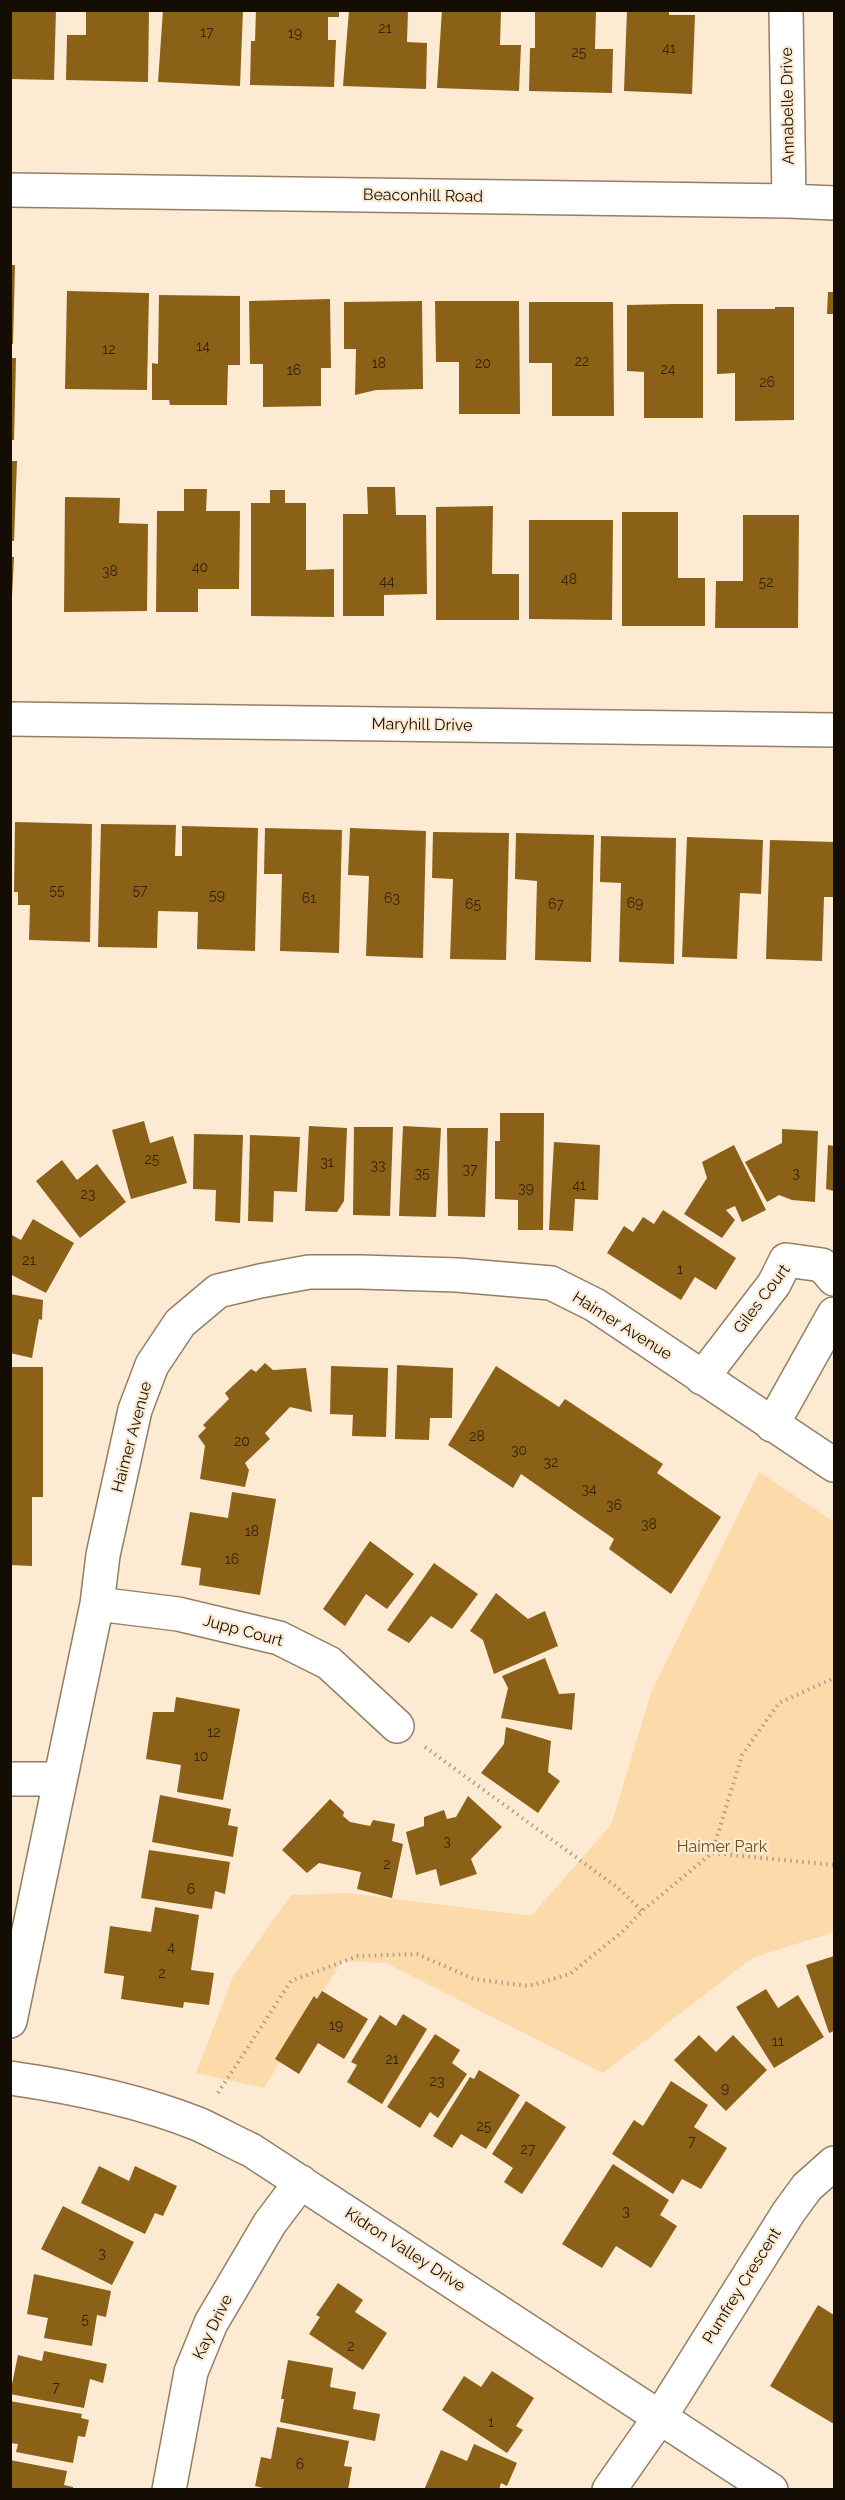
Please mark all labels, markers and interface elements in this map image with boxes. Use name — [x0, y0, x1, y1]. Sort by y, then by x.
house number: 21 — [378, 21, 392, 37]
house number: 17 — [200, 25, 214, 41]
house number: 19 — [288, 26, 302, 42]
house number: 41 — [662, 41, 676, 57]
house number: 25 — [572, 45, 586, 61]
street label: Annabelle Drive — [777, 47, 799, 165]
street label: Beaconhill Road — [363, 185, 483, 207]
house number: 14 — [196, 339, 210, 355]
house number: 12 — [102, 342, 116, 358]
house number: 22 — [575, 354, 589, 370]
house number: 18 — [372, 356, 386, 372]
house number: 20 — [475, 356, 491, 372]
house number: 24 — [661, 362, 675, 378]
house number: 16 — [287, 363, 301, 379]
house number: 26 — [759, 375, 775, 391]
house number: 40 — [192, 560, 208, 576]
house number: 38 — [102, 564, 118, 580]
house number: 48 — [561, 572, 577, 588]
house number: 44 — [379, 574, 395, 590]
house number: 52 — [759, 575, 773, 591]
street label: Maryhill Drive — [371, 715, 473, 735]
house number: 55 — [49, 883, 65, 899]
house number: 57 — [132, 883, 148, 899]
house number: 59 — [209, 888, 225, 904]
house number: 61 — [302, 891, 316, 907]
house number: 63 — [384, 891, 400, 907]
house number: 69 — [627, 896, 643, 912]
house number: 65 — [465, 897, 481, 913]
house number: 67 — [548, 897, 564, 913]
house number: 25 — [145, 1152, 159, 1168]
house number: 31 — [320, 1155, 334, 1171]
house number: 33 — [371, 1158, 385, 1174]
house number: 37 — [463, 1162, 477, 1178]
house number: 35 — [414, 1166, 430, 1182]
house number: 3 — [792, 1166, 800, 1182]
house number: 41 — [572, 1178, 586, 1194]
house number: 39 — [518, 1181, 534, 1197]
house number: 23 — [81, 1187, 95, 1203]
house number: 21 — [22, 1253, 36, 1269]
street label: Giles Court — [730, 1261, 794, 1337]
house number: 1 — [677, 1262, 683, 1278]
street label: Haimer Avenue — [569, 1288, 675, 1364]
street label: Haimer Avenue — [108, 1380, 156, 1494]
house number: 28 — [469, 1429, 485, 1445]
house number: 20 — [234, 1434, 250, 1450]
house number: 30 — [511, 1443, 527, 1459]
house number: 32 — [544, 1455, 558, 1471]
house number: 34 — [581, 1482, 597, 1498]
house number: 36 — [606, 1498, 622, 1514]
house number: 38 — [641, 1517, 657, 1533]
house number: 18 — [245, 1524, 259, 1540]
house number: 16 — [225, 1552, 239, 1568]
street label: Jupp Court — [201, 1611, 285, 1651]
house number: 12 — [207, 1725, 221, 1741]
house number: 10 — [194, 1749, 208, 1765]
house number: 3 — [443, 1834, 451, 1850]
park label: Haimer Park — [677, 1837, 767, 1857]
house number: 2 — [383, 1857, 391, 1873]
house number: 6 — [187, 1882, 195, 1898]
house number: 4 — [167, 1940, 175, 1956]
house number: 2 — [158, 1966, 166, 1982]
house number: 19 — [329, 2018, 343, 2034]
house number: 11 — [772, 2034, 784, 2050]
house number: 21 — [385, 2052, 399, 2068]
house number: 23 — [430, 2074, 444, 2090]
house number: 9 — [721, 2081, 729, 2097]
house number: 25 — [477, 2119, 491, 2135]
house number: 7 — [688, 2134, 696, 2150]
house number: 27 — [521, 2142, 535, 2158]
street label: Kidron Valley Drive — [341, 2204, 469, 2296]
house number: 3 — [622, 2204, 630, 2220]
street label: Pumfrey Crescent — [699, 2225, 785, 2347]
house number: 3 — [98, 2246, 106, 2262]
street label: Kay Drive — [189, 2291, 237, 2363]
house number: 5 — [81, 2312, 89, 2328]
house number: 2 — [347, 2339, 355, 2355]
house number: 7 — [52, 2380, 60, 2396]
house number: 1 — [488, 2415, 494, 2431]
house number: 6 — [296, 2457, 304, 2473]

